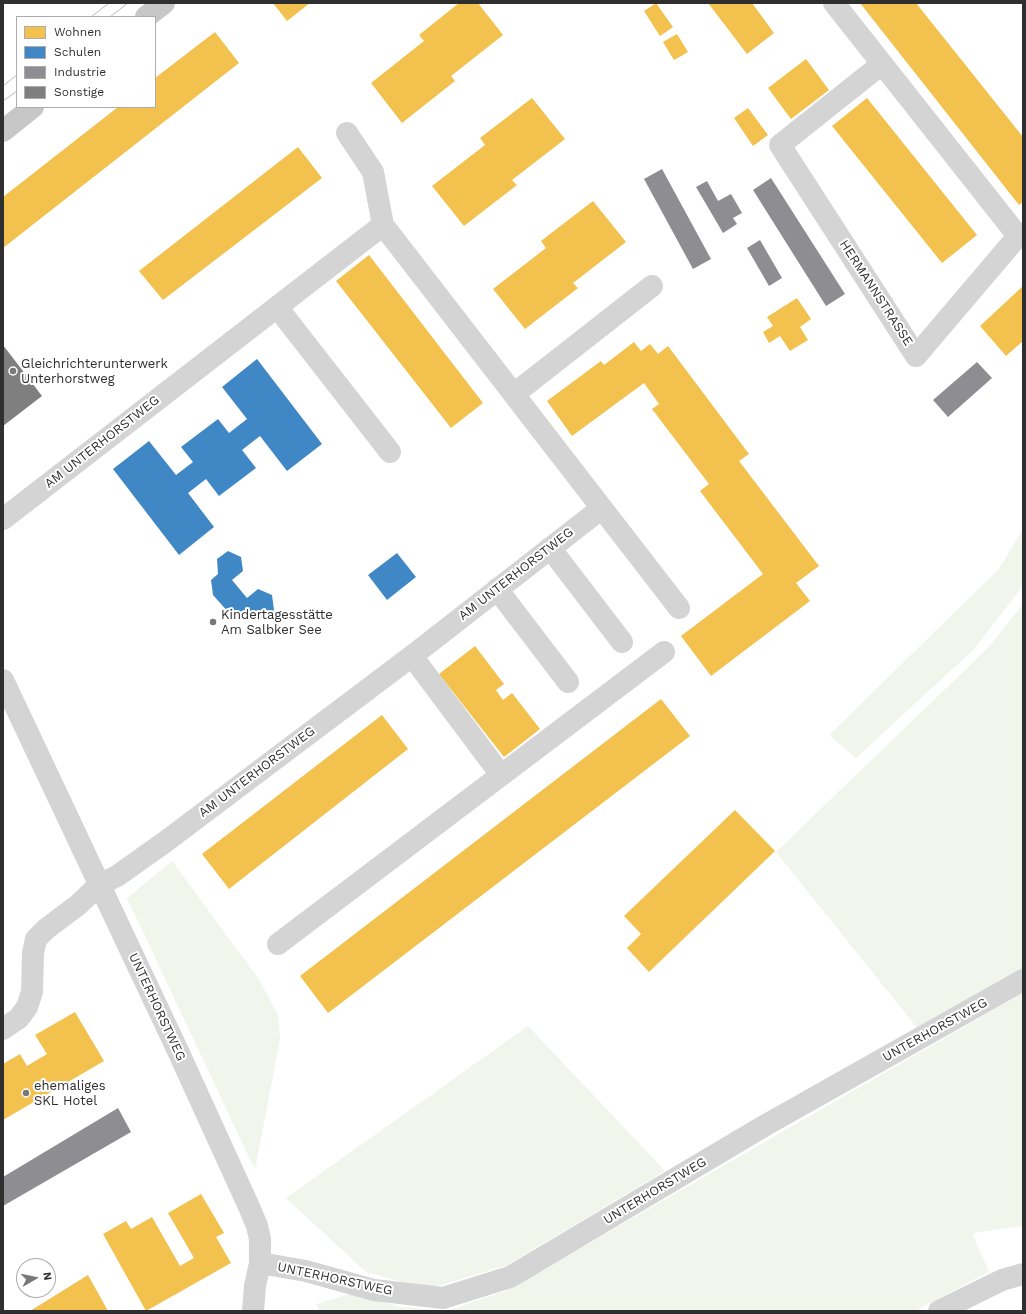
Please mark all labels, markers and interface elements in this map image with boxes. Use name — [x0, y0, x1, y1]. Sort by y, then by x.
legend — [16, 16, 156, 108]
text: Wohnen — [54, 25, 102, 39]
text: Schulen — [54, 45, 101, 59]
text: Industrie — [54, 65, 106, 79]
text: Sonstige — [54, 85, 104, 99]
street label: HERMANNSTRASSE — [836, 237, 916, 349]
place label: Gleichrichterunterwerk Unterhorstweg — [21, 356, 168, 387]
marker: Gleichrichterunterwerk Unterhorstweg — [8, 366, 18, 376]
street label: AM UNTERHORSTWEG — [42, 392, 162, 492]
street label: AM UNTERHORSTWEG — [456, 524, 576, 624]
place label: Kindertagesstätte Am Salbker See — [221, 607, 333, 638]
marker: Kindertagesstätte Am Salbker See — [208, 617, 218, 627]
street label: AM UNTERHORSTWEG — [196, 723, 318, 821]
street label: UNTERHORSTWEG — [125, 951, 189, 1063]
street label: UNTERHORSTWEG — [880, 995, 990, 1065]
place label: ehemaliges SKL Hotel — [34, 1078, 105, 1109]
marker: ehemaliges SKL Hotel — [21, 1088, 31, 1098]
street label: UNTERHORSTWEG — [601, 1154, 709, 1228]
north arrow — [16, 1258, 56, 1298]
street label: UNTERHORSTWEG — [276, 1259, 394, 1299]
text: N — [40, 1271, 54, 1281]

